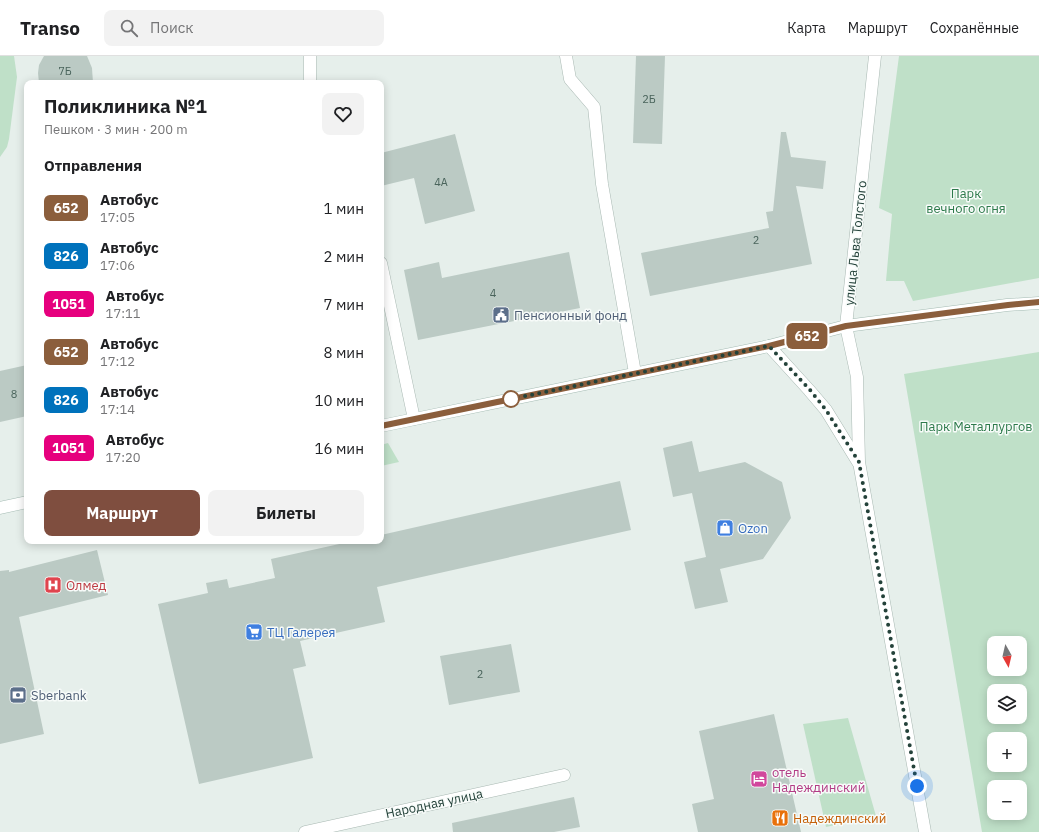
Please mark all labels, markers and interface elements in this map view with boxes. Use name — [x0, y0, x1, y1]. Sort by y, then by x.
search box — [104, 10, 384, 46]
text: Transo — [20, 16, 80, 40]
icon: search — [118, 17, 140, 39]
text: Поиск — [150, 18, 194, 37]
text: Карта — [787, 19, 826, 37]
text: Маршрут — [848, 19, 908, 37]
text: Сохранённые — [930, 19, 1019, 37]
house number: 7Б — [58, 64, 72, 78]
house number: 2Б — [642, 92, 656, 106]
button: heart — [322, 93, 364, 135]
text: Поликлиника №1 — [44, 94, 207, 118]
text: Пешком · 3 мин · 200 m — [44, 121, 188, 138]
text: Отправления — [44, 156, 142, 175]
house number: 4А — [434, 175, 448, 189]
street label: улица Льва Толстого — [840, 180, 871, 306]
park label: Парк вечного огня — [926, 185, 1006, 217]
text: Автобус — [100, 190, 159, 209]
text: 652 — [53, 199, 79, 217]
text: 1 мин — [323, 199, 364, 218]
text: 17:05 — [100, 209, 135, 226]
house number: 2 — [753, 233, 759, 247]
text: Автобус — [100, 238, 159, 257]
text: 826 — [53, 247, 79, 265]
text: 2 мин — [323, 247, 364, 266]
text: 17:06 — [100, 257, 135, 274]
text: Автобус — [106, 286, 164, 305]
house number: 4 — [490, 286, 497, 300]
text: 1051 — [52, 295, 86, 313]
text: 7 мин — [323, 295, 364, 314]
text: 17:11 — [106, 305, 141, 322]
public building icon: Пенсионный фонд — [491, 305, 511, 325]
place label: Пенсионный фонд — [514, 307, 627, 324]
line badge: 652 — [784, 323, 830, 349]
text: 652 — [794, 327, 820, 345]
text: Автобус — [100, 334, 159, 353]
text: 652 — [53, 343, 79, 361]
text: 8 мин — [323, 343, 364, 362]
text: 17:12 — [100, 353, 135, 370]
text: Автобус — [100, 382, 159, 401]
house number: 8 — [11, 387, 17, 401]
unlabelled marker — [502, 390, 520, 408]
text: 826 — [53, 391, 79, 409]
text: 10 мин — [314, 391, 364, 410]
text: 17:14 — [100, 401, 135, 418]
park label: Парк Металлургов — [920, 418, 1032, 435]
text: Автобус — [106, 430, 164, 449]
text: 1051 — [52, 439, 86, 457]
text: 16 мин — [314, 439, 364, 458]
text: 17:20 — [106, 449, 141, 466]
button: Маршрут — [44, 490, 200, 536]
button: Билеты — [208, 490, 364, 536]
shop icon: Ozon — [715, 518, 735, 538]
place label: Ozon — [738, 520, 768, 537]
hospital icon: Олмед — [43, 575, 63, 595]
place label: Олмед — [66, 577, 107, 594]
supermarket icon: ТЦ Галерея — [244, 622, 264, 642]
place label: ТЦ Галерея — [267, 624, 336, 641]
north arrow — [987, 636, 1027, 676]
map controls — [987, 636, 1027, 820]
house number: 2 — [477, 667, 483, 681]
button: layers — [987, 684, 1027, 724]
bank icon: Sberbank — [8, 685, 28, 705]
place label: Sberbank — [31, 687, 87, 704]
button: + — [987, 732, 1027, 772]
place label: отель Надеждинский — [772, 764, 865, 796]
hotel icon: отель Надеждинский — [749, 769, 769, 789]
your location — [907, 776, 927, 796]
button: − — [987, 780, 1027, 820]
street label: Народная улица — [384, 785, 484, 822]
restaurant icon: Надеждинский — [770, 808, 790, 828]
place label: Надеждинский — [793, 810, 886, 827]

